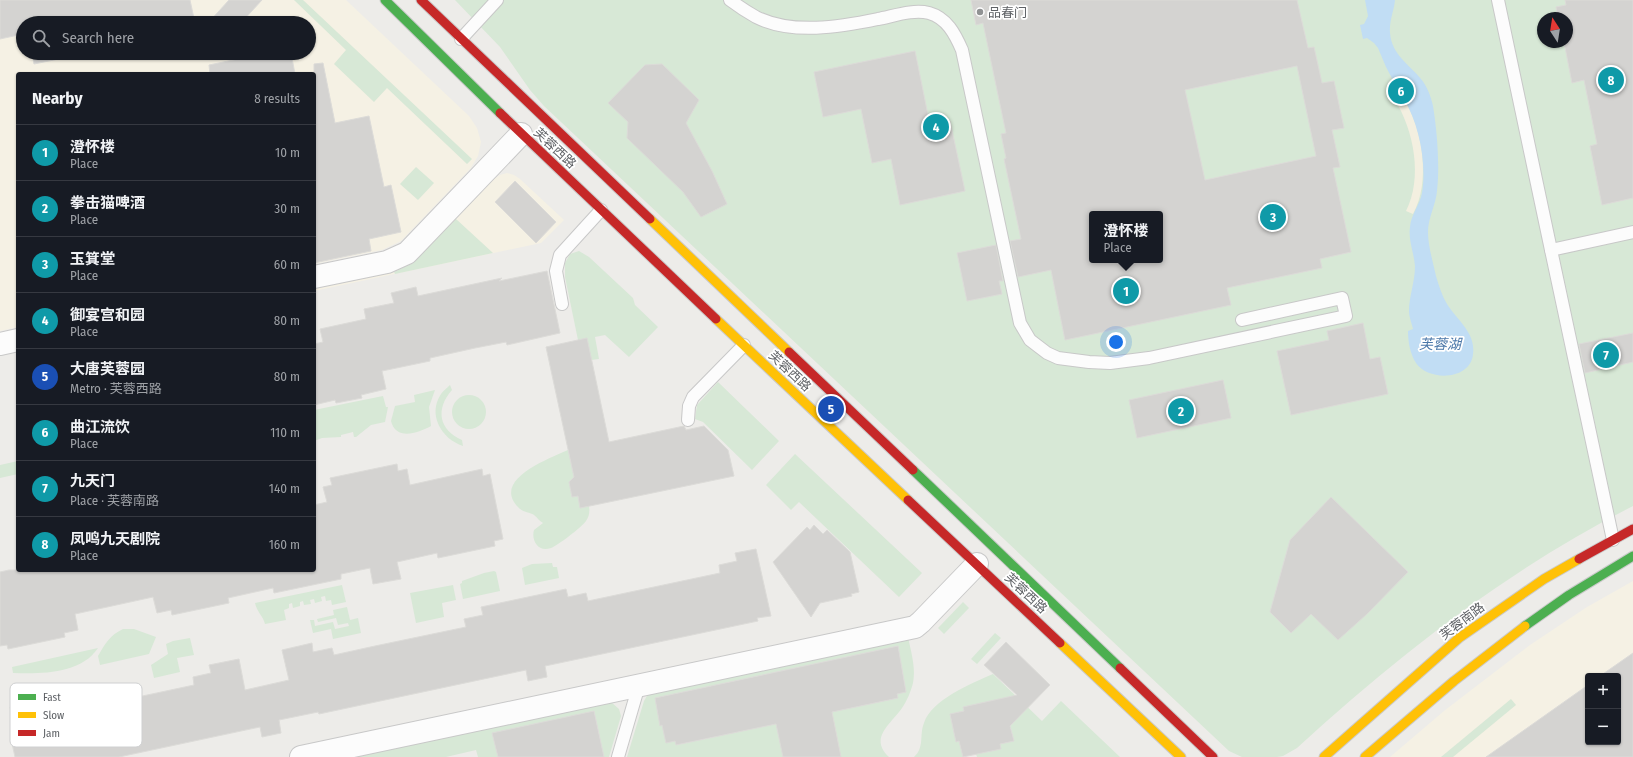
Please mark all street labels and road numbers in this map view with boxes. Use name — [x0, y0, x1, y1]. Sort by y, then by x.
street label: 芙蓉西路 — [531, 125, 579, 171]
street label: 芙蓉西路 — [766, 348, 814, 394]
street label: 芙蓉西路 — [1002, 570, 1050, 616]
street label: 芙蓉南路 — [1437, 599, 1487, 643]

